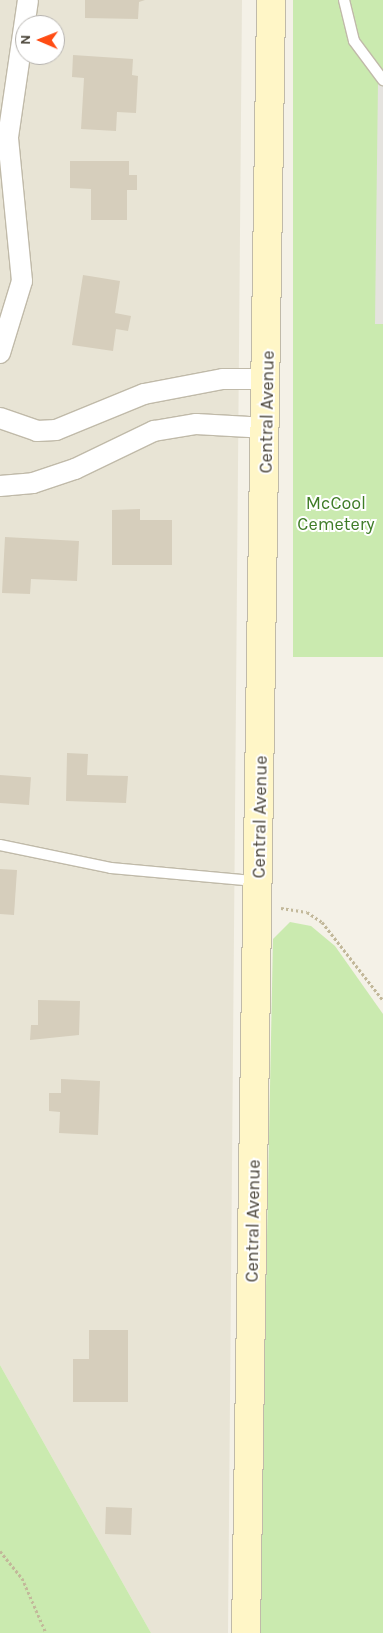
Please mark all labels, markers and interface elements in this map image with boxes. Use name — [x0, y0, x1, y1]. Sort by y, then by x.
north arrow — [15, 15, 65, 65]
text: N — [17, 35, 34, 45]
street label: Central Avenue — [255, 350, 279, 474]
park label: McCool Cemetery — [297, 493, 375, 536]
street label: Central Avenue — [248, 755, 272, 879]
street label: Central Avenue — [241, 1159, 265, 1283]

